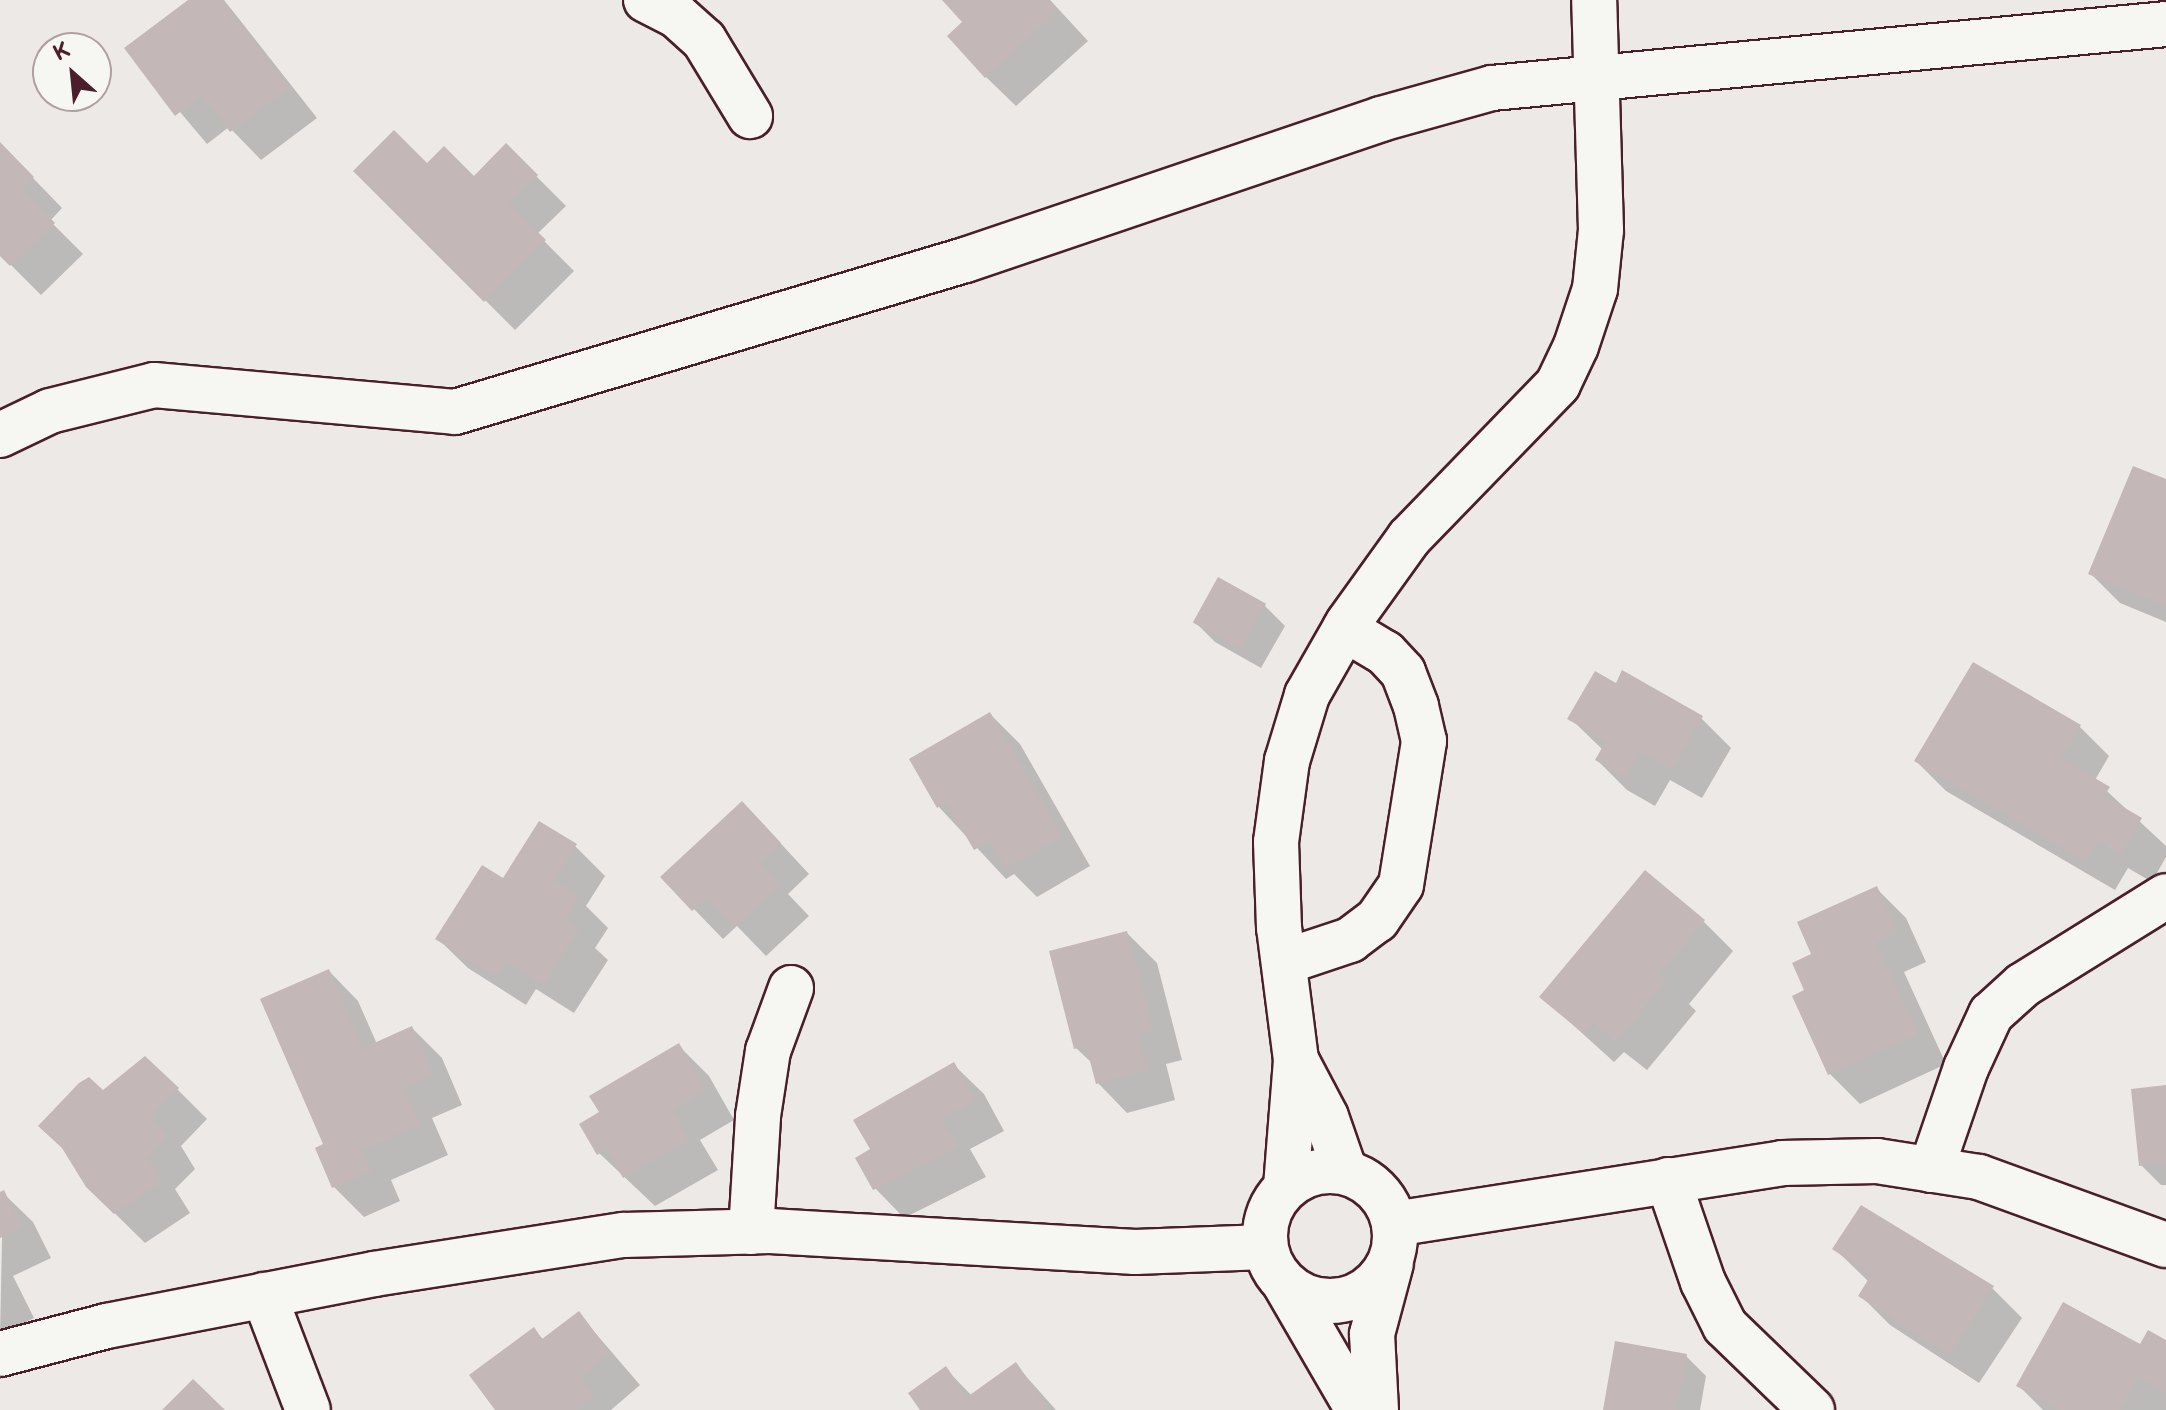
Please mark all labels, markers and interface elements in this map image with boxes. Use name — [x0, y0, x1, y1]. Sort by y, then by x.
north arrow — [32, 32, 112, 112]
text: K — [49, 37, 75, 67]

